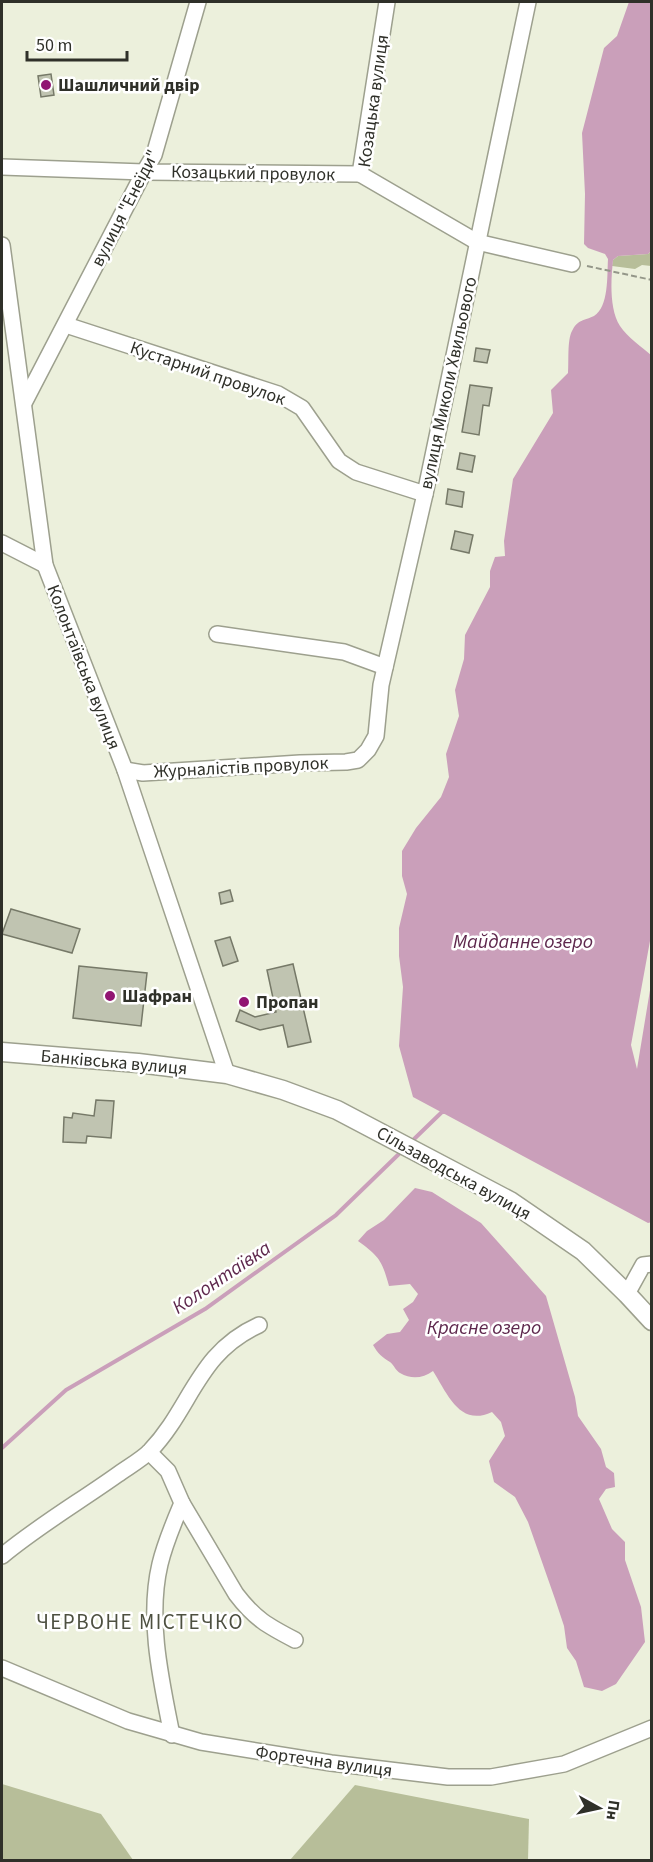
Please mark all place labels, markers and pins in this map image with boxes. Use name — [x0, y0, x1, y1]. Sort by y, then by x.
place label: Шашличний двір — [58, 73, 199, 98]
marker: Шашличний двір — [39, 78, 53, 92]
place label: Шафран — [122, 984, 192, 1009]
marker: Шафран — [103, 989, 117, 1003]
place label: Пропан — [256, 990, 319, 1015]
marker: Пропан — [237, 995, 251, 1009]

